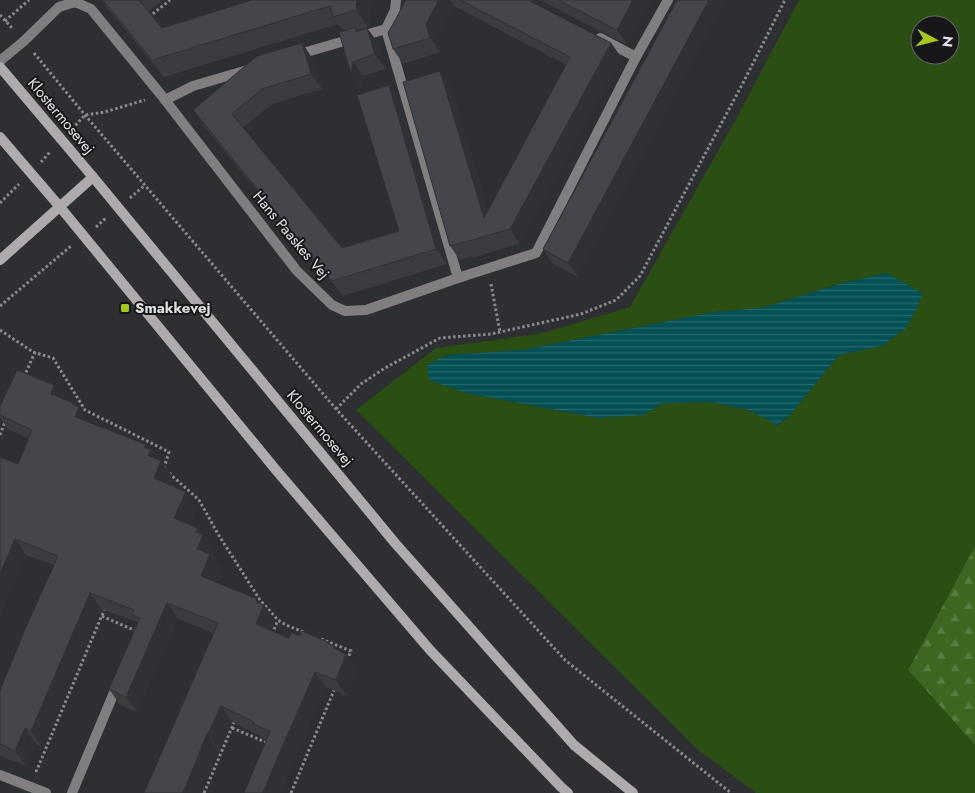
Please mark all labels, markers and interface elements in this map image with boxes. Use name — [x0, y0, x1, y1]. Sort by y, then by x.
north arrow — [910, 15, 960, 65]
text: N — [937, 35, 959, 48]
street label: Klostermosevej — [22, 73, 100, 159]
street label: Hans Paaskes Vej — [247, 186, 335, 284]
place label: Smakkevej — [135, 297, 211, 319]
marker: Smakkevej — [119, 302, 131, 314]
street label: Klostermosevej — [281, 385, 359, 471]

